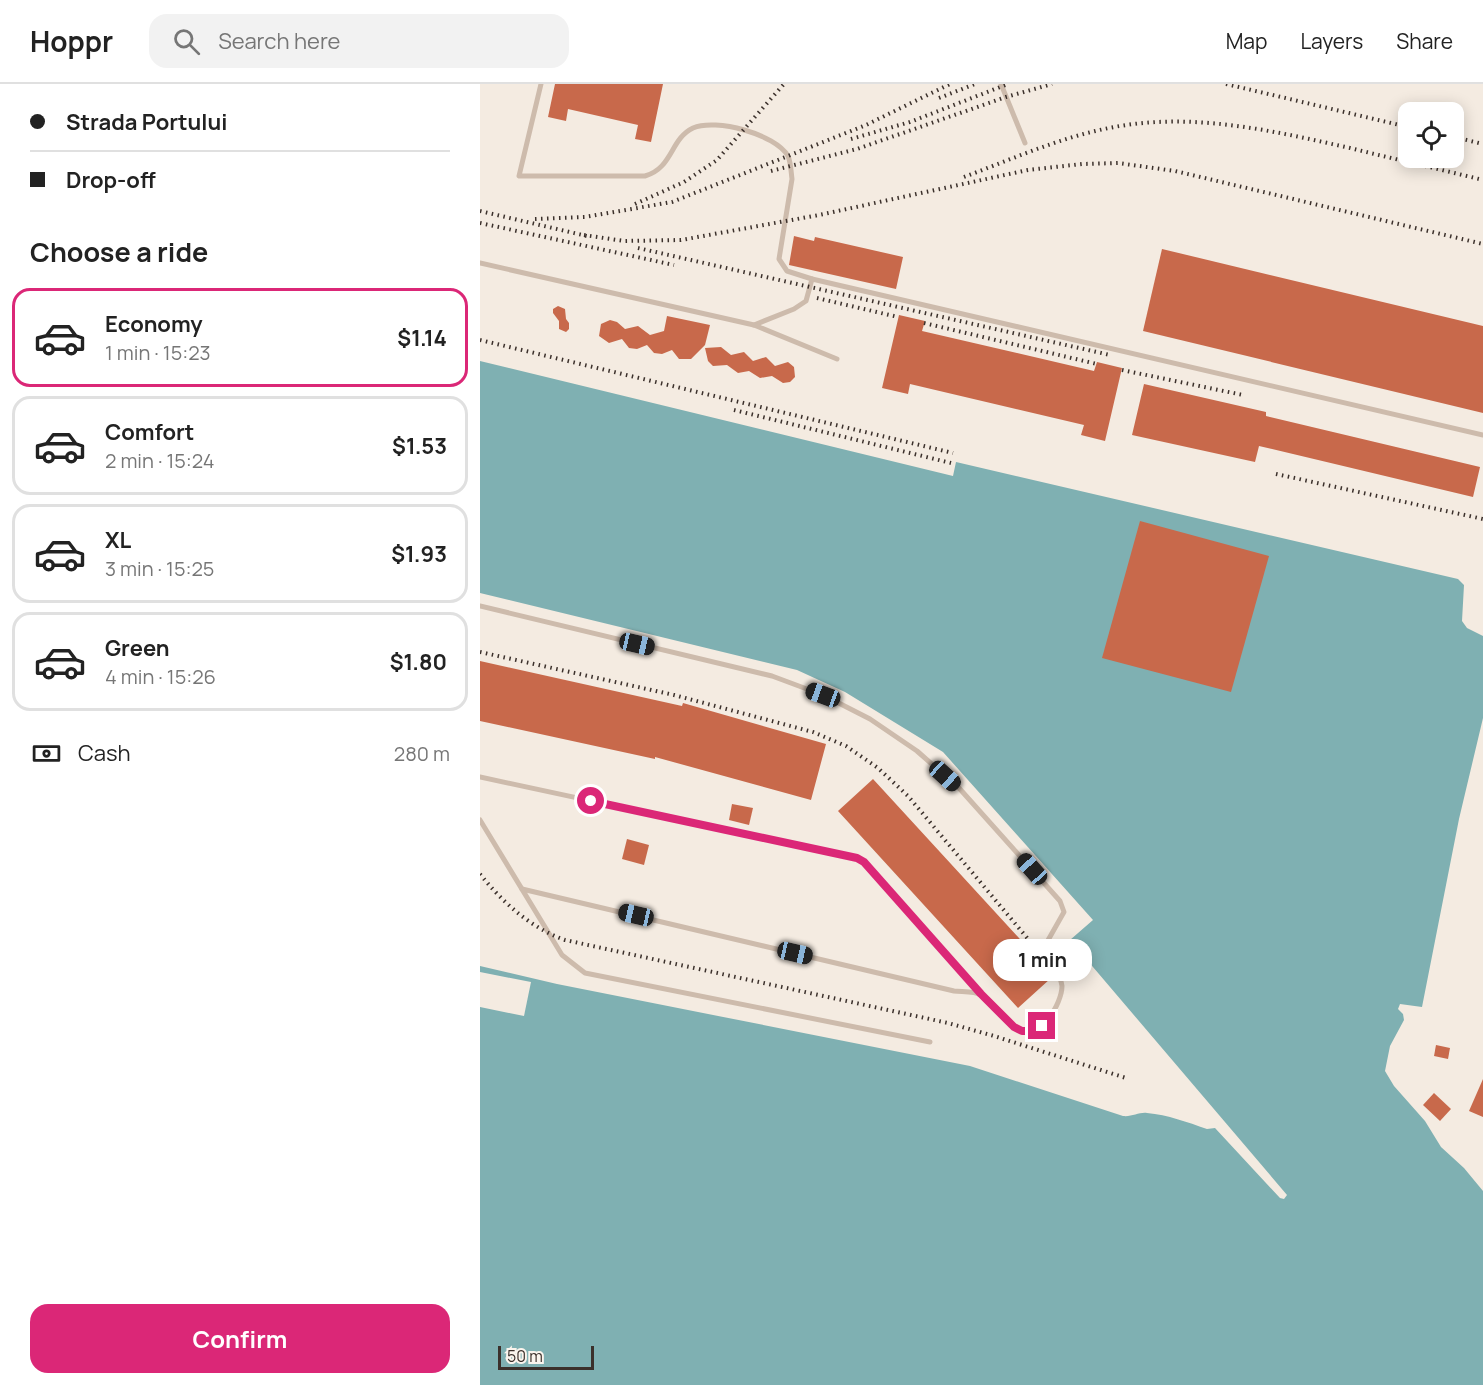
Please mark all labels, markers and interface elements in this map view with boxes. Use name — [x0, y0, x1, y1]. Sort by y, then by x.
search box — [149, 14, 569, 68]
text: Hoppr — [30, 22, 113, 60]
icon: search — [170, 25, 203, 58]
text: Search here — [218, 26, 340, 56]
text: Map — [1226, 27, 1267, 55]
text: Layers — [1300, 27, 1363, 55]
text: Share — [1396, 27, 1453, 55]
map controls — [1398, 102, 1464, 168]
button: locate — [1398, 102, 1464, 168]
text: Strada Portului — [66, 107, 227, 137]
text: Drop-off — [66, 165, 156, 195]
text: Choose a ride — [30, 233, 208, 270]
text: Economy — [105, 309, 203, 339]
icon: car — [33, 311, 87, 365]
text: $1.14 — [397, 323, 447, 353]
text: 1 min · 15:23 — [105, 339, 211, 366]
text: Comfort — [105, 417, 194, 447]
icon: car — [33, 419, 87, 473]
text: $1.53 — [392, 431, 447, 461]
text: 2 min · 15:24 — [105, 447, 215, 474]
text: XL — [105, 525, 131, 555]
icon: car — [33, 527, 87, 581]
text: $1.93 — [391, 539, 447, 569]
text: 3 min · 15:25 — [105, 555, 214, 582]
car — [617, 631, 657, 657]
text: Green — [105, 633, 170, 663]
icon: car — [33, 635, 87, 689]
text: $1.80 — [390, 647, 447, 677]
text: 4 min · 15:26 — [105, 663, 216, 690]
car — [803, 680, 843, 710]
icon: cash — [30, 737, 63, 770]
text: Cash — [78, 738, 131, 768]
text: 280 m — [394, 740, 450, 767]
car — [926, 757, 964, 795]
route start — [577, 787, 604, 814]
car — [1013, 850, 1051, 888]
car — [616, 902, 656, 928]
callout: 1 min — [992, 939, 1092, 981]
car — [775, 940, 815, 966]
text: 1 min — [1018, 946, 1067, 973]
route end — [1028, 1012, 1055, 1039]
button: Confirm — [30, 1304, 450, 1373]
scale bar — [498, 1343, 594, 1370]
text: 50 m — [507, 1345, 543, 1367]

